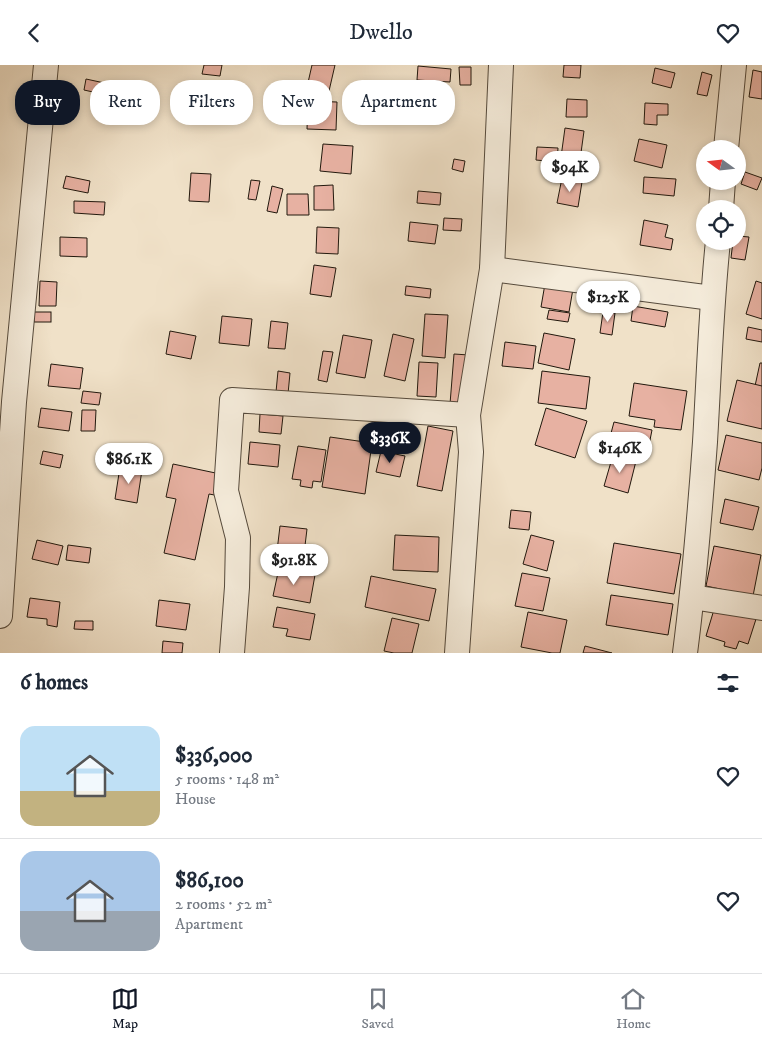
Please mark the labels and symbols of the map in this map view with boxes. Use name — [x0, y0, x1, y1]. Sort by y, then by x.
north arrow — [696, 140, 746, 190]
pin: $94K — [540, 151, 600, 193]
pin: $125K — [573, 281, 643, 323]
pin: $336K — [355, 421, 425, 464]
pin: $146K — [585, 431, 655, 474]
pin: $86.1K — [88, 443, 170, 485]
pin: $91.8K — [253, 543, 335, 586]

